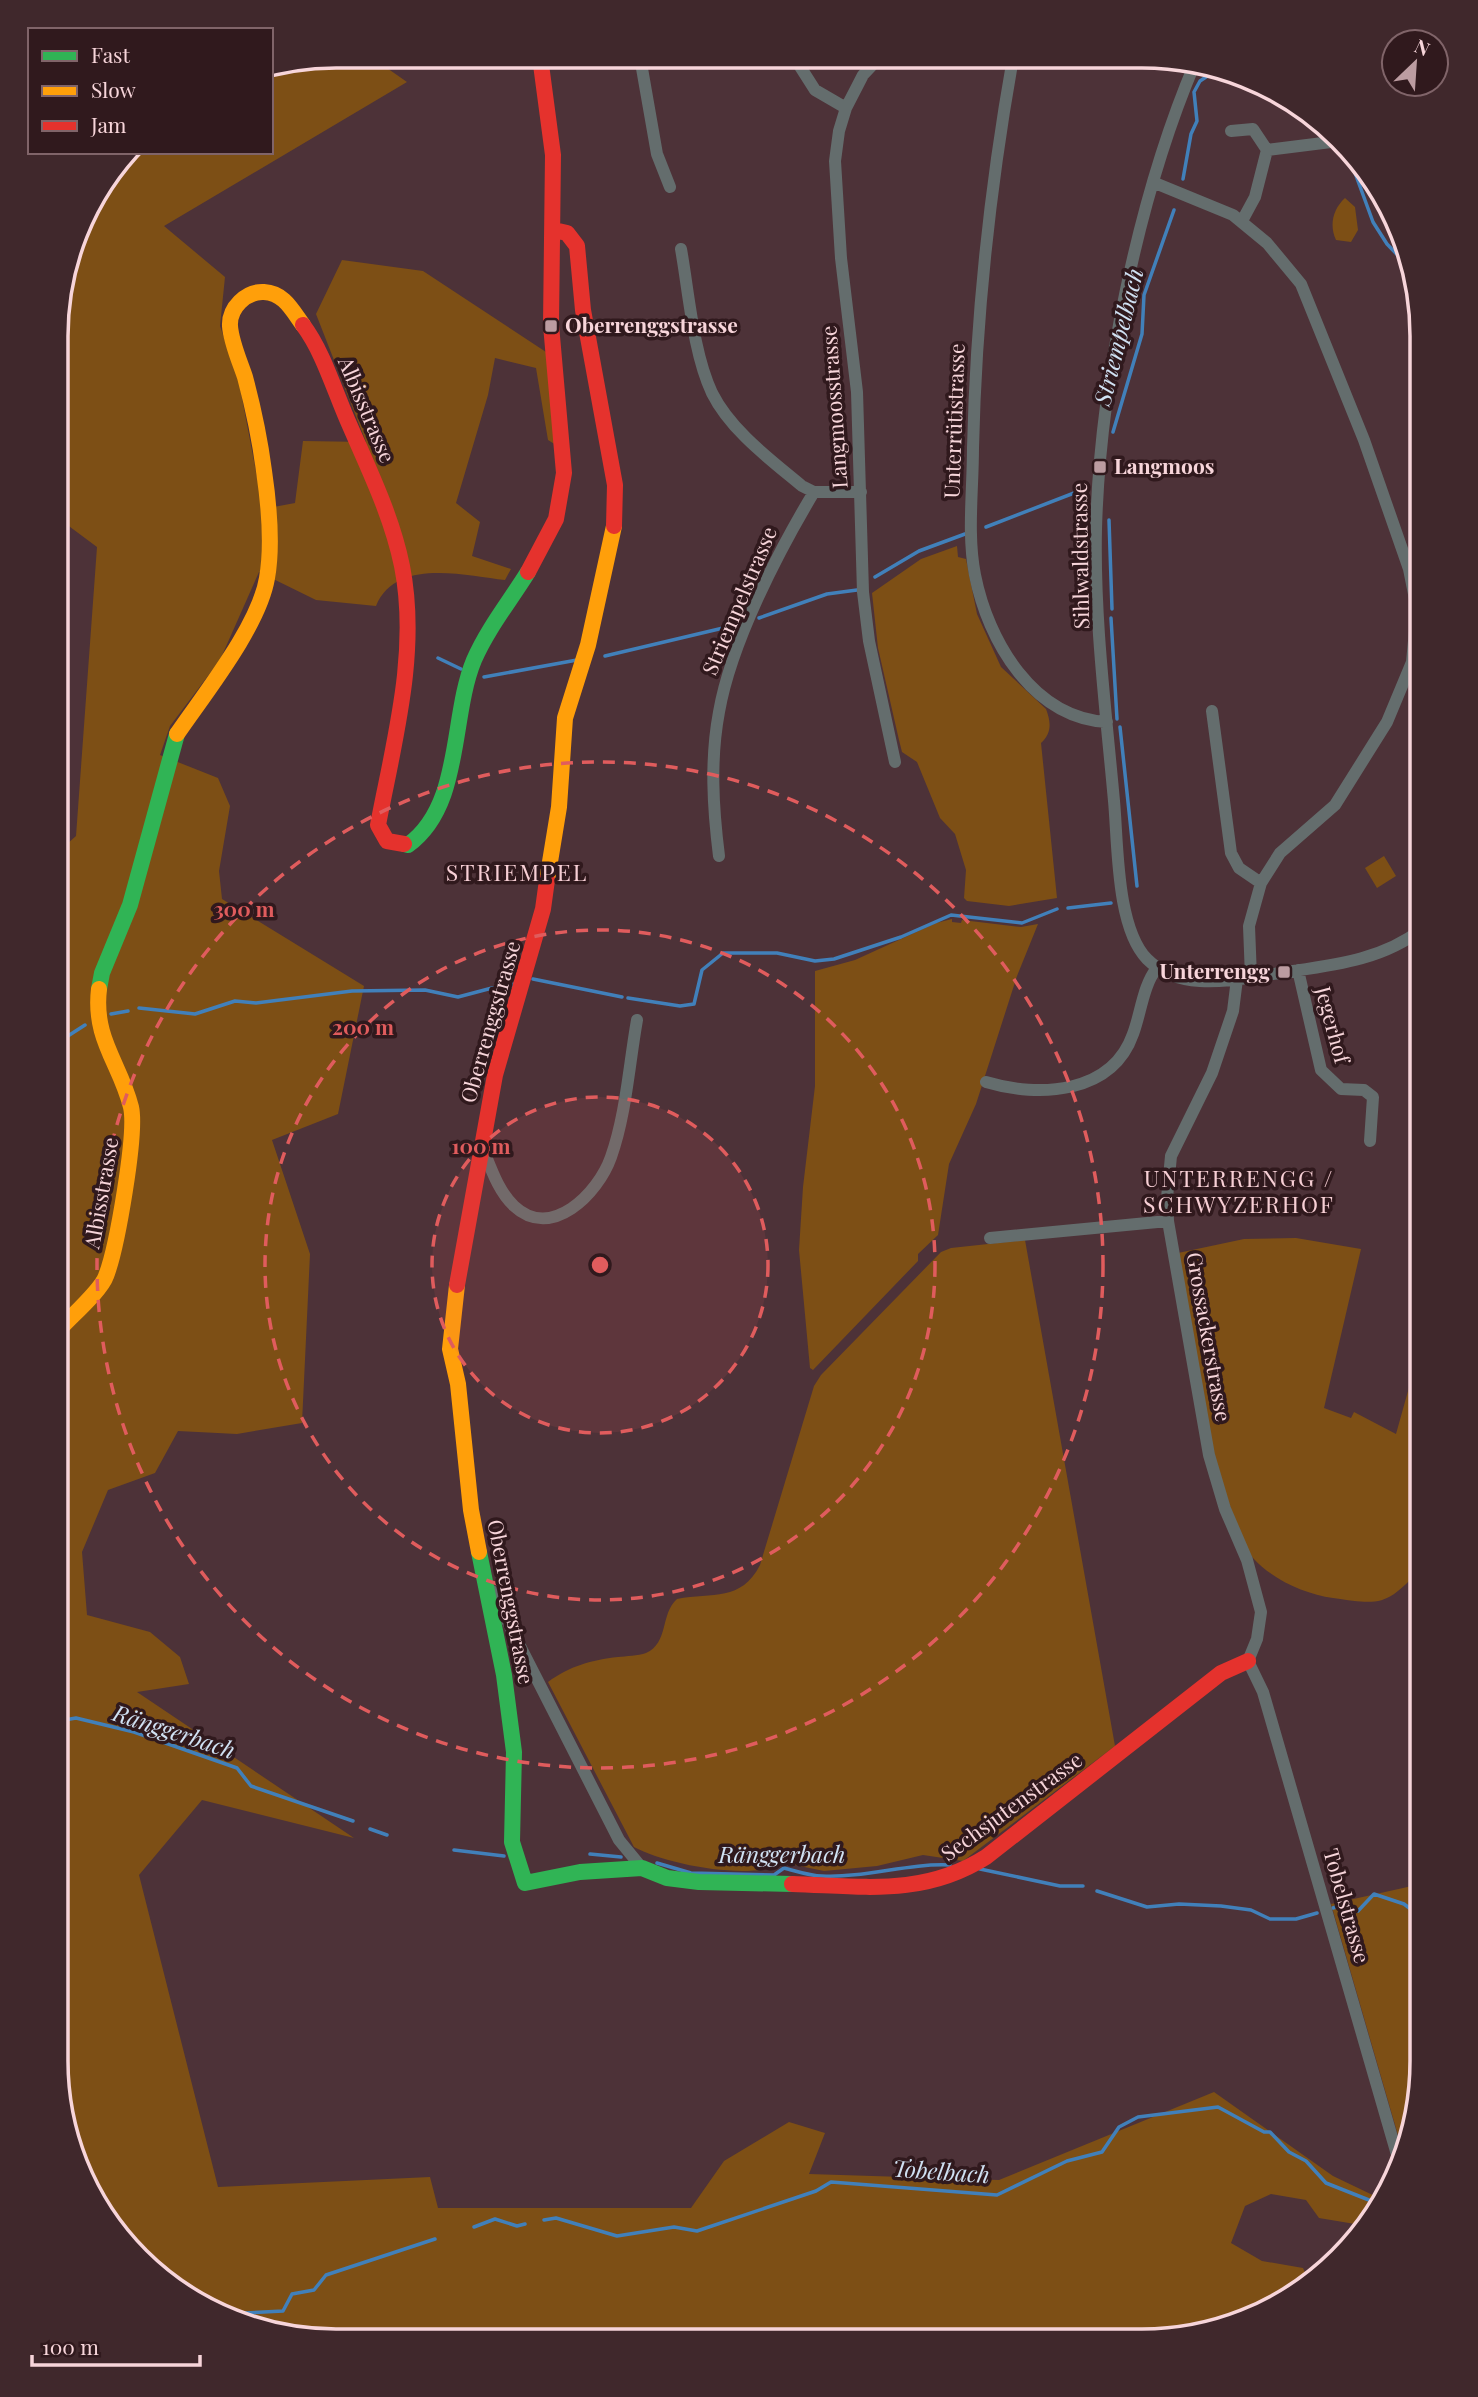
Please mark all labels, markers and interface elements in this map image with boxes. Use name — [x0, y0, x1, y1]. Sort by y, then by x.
legend — [28, 28, 273, 154]
north arrow — [1380, 28, 1450, 98]
text: N — [1411, 32, 1435, 61]
text: Fast — [91, 40, 130, 68]
text: Slow — [91, 75, 136, 103]
text: Jam — [90, 110, 127, 138]
water label: Striempelbach — [1085, 265, 1150, 410]
place label: Oberrenggstrasse — [565, 310, 738, 338]
marker: Oberrenggstrasse — [543, 318, 559, 334]
street label: Langmoosstrasse — [813, 325, 853, 490]
street label: Unterrütistrasse — [936, 343, 970, 499]
street label: Albisstrasse — [333, 351, 403, 467]
place label: Langmoos — [1114, 451, 1215, 479]
marker: Langmoos — [1092, 459, 1108, 475]
street label: Sihlwaldstrasse — [1064, 483, 1094, 629]
street label: Striempelstrasse — [694, 522, 782, 679]
district label: STRIEMPEL — [446, 856, 588, 887]
text: 300 m — [213, 894, 275, 922]
street label: Oberrenggstrasse — [453, 937, 526, 1106]
place label: Unterrengg — [1159, 956, 1270, 984]
marker: Unterrengg — [1276, 964, 1292, 980]
street label: Jegerhof — [1310, 982, 1358, 1068]
text: 200 m — [332, 1012, 394, 1040]
text: 100 m — [451, 1131, 511, 1159]
street label: Albisstrasse — [76, 1135, 124, 1252]
district label: UNTERRENGG / SCHWYZERHOF — [1143, 1162, 1335, 1219]
street label: Grossackerstrasse — [1181, 1250, 1239, 1424]
centre of rings — [588, 1253, 612, 1277]
street label: Oberrenggstrasse — [482, 1517, 542, 1686]
water label: Ränggerbach — [108, 1696, 240, 1765]
street label: Sechsjutenstrasse — [934, 1745, 1087, 1866]
water label: Ränggerbach — [718, 1838, 845, 1869]
street label: Tobelstrasse — [1318, 1845, 1378, 1966]
water label: Tobelbach — [891, 2152, 991, 2189]
scale bar — [32, 2324, 200, 2368]
text: 100 m — [42, 2332, 99, 2360]

